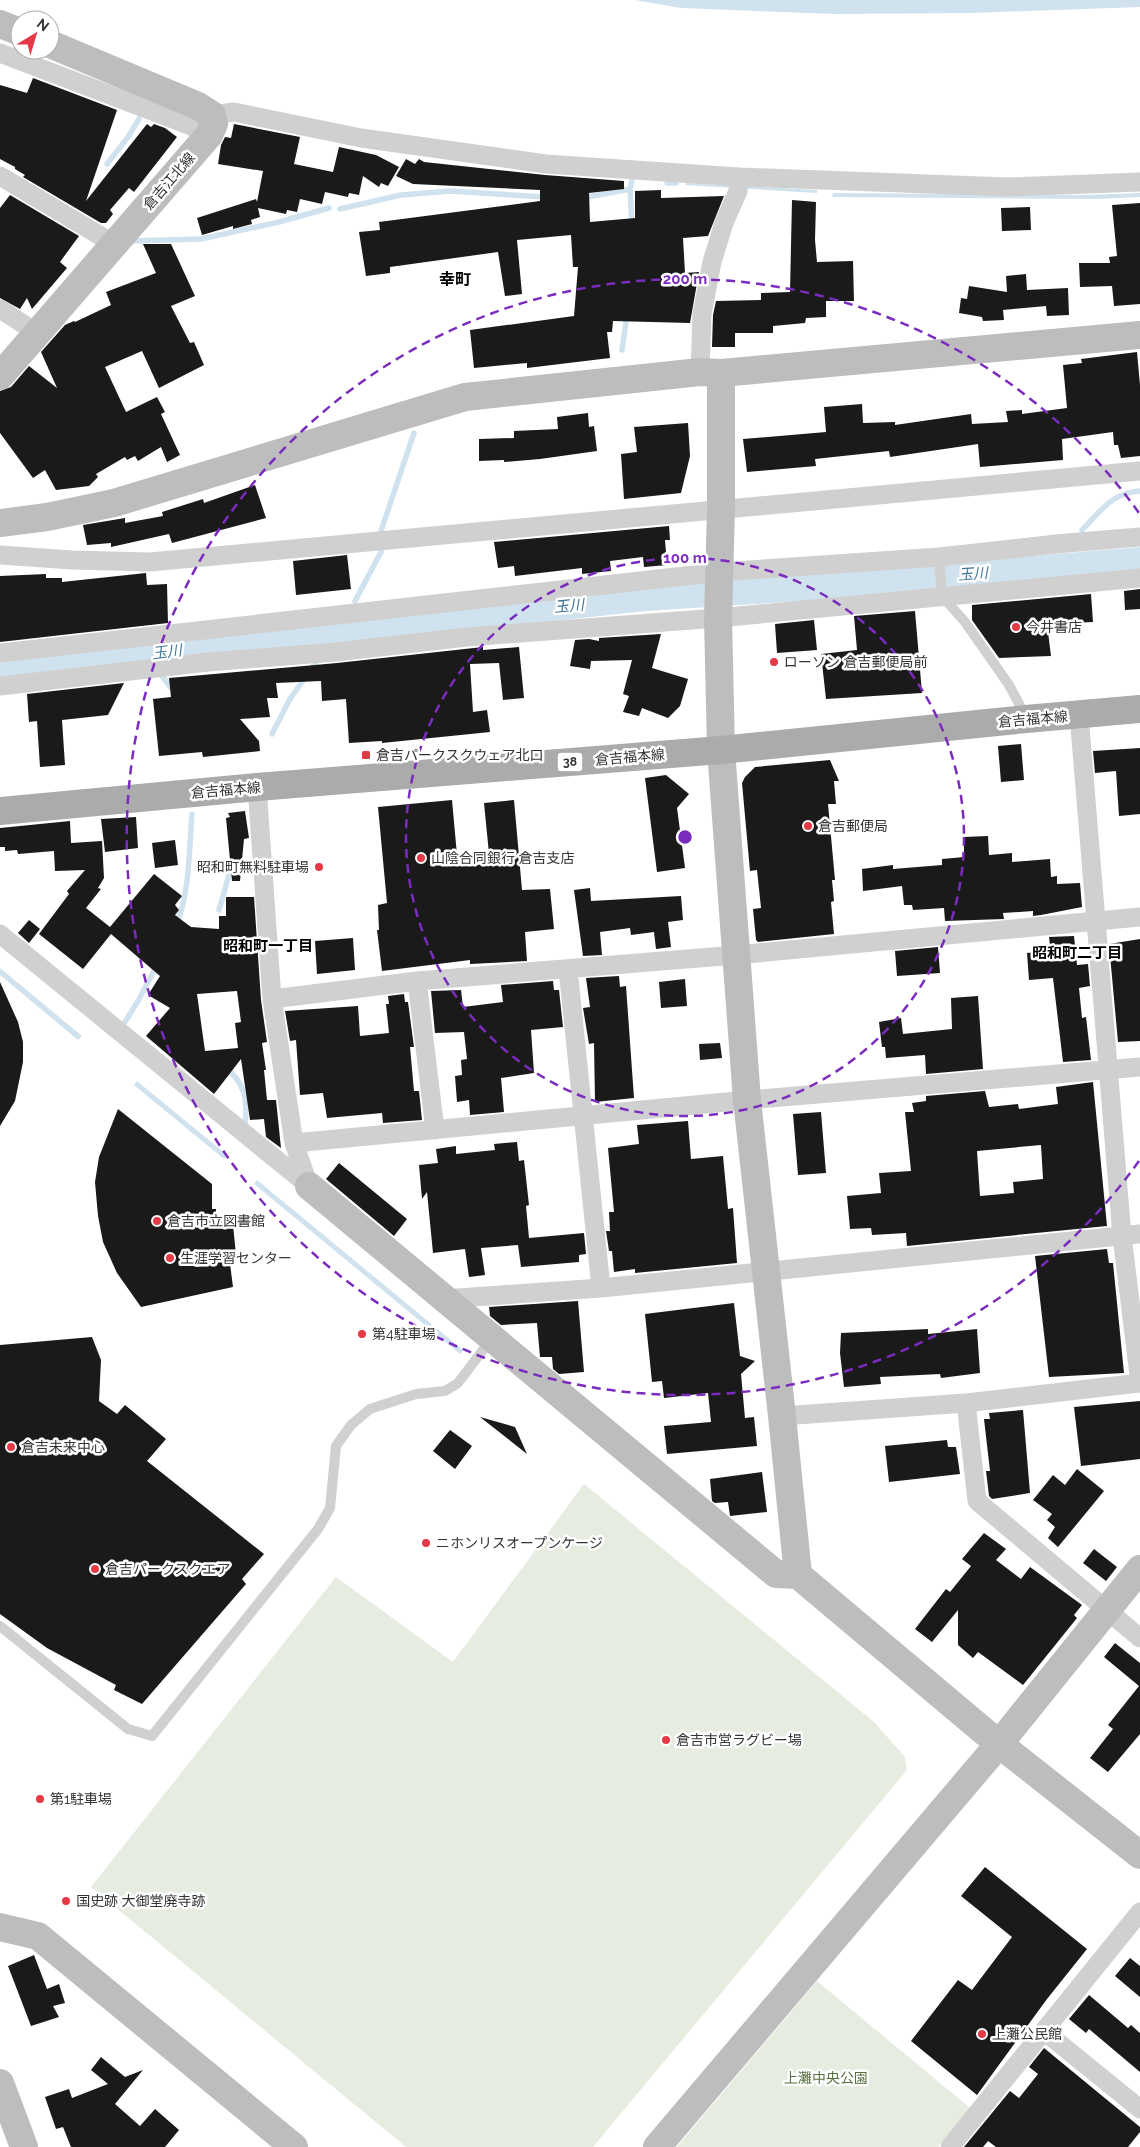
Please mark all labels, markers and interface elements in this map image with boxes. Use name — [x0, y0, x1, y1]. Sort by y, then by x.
north arrow — [10, 10, 60, 60]
text: N — [34, 15, 52, 34]
street label: 倉吉江北線 — [140, 149, 198, 213]
district label: 幸町 — [439, 270, 471, 289]
text: 200 m — [663, 270, 707, 288]
text: 100 m — [663, 549, 707, 567]
water label: 玉川 — [957, 564, 991, 584]
water label: 玉川 — [553, 596, 587, 616]
place label: 今井書店 — [1026, 619, 1082, 635]
marker: 今井書店 — [1010, 621, 1022, 633]
water label: 玉川 — [151, 641, 185, 663]
place label: ローソン 倉吉郵便局前 — [784, 654, 928, 670]
marker: ローソン 倉吉郵便局前 — [768, 656, 780, 668]
street label: 倉吉福本線 — [997, 708, 1069, 730]
street label: 倉吉福本線 — [594, 746, 666, 768]
place label: 倉吉パークスクウェア北口 — [376, 747, 544, 763]
marker: 倉吉パークスクウェア北口 — [360, 749, 372, 761]
road number: 38 — [558, 752, 582, 772]
street label: 倉吉福本線 — [190, 779, 262, 801]
place label: 倉吉郵便局 — [818, 818, 888, 834]
marker: 倉吉郵便局 — [802, 820, 814, 832]
centre of rings — [676, 828, 694, 846]
place label: 山陰合同銀行 倉吉支店 — [431, 850, 575, 866]
marker: 山陰合同銀行 倉吉支店 — [415, 852, 427, 864]
place label: 昭和町無料駐車場 — [197, 859, 309, 875]
marker: 昭和町無料駐車場 — [313, 861, 325, 873]
district label: 昭和町一丁目 — [223, 937, 313, 955]
district label: 昭和町二丁目 — [1032, 944, 1122, 962]
place label: 倉吉市立図書館 — [167, 1213, 265, 1229]
marker: 倉吉市立図書館 — [151, 1215, 163, 1227]
place label: 生涯学習センター — [180, 1250, 292, 1266]
marker: 生涯学習センター — [164, 1252, 176, 1264]
place label: 第4駐車場 — [372, 1326, 436, 1342]
marker: 第4駐車場 — [356, 1328, 368, 1340]
place label: 倉吉未来中心 — [21, 1439, 105, 1455]
marker: 倉吉未来中心 — [5, 1441, 17, 1453]
place label: ニホンリスオープンケージ — [436, 1535, 603, 1551]
marker: ニホンリスオープンケージ — [420, 1537, 432, 1549]
place label: 倉吉パークスクエア — [105, 1561, 231, 1577]
marker: 倉吉パークスクエア — [89, 1563, 101, 1575]
place label: 倉吉市営ラグビー場 — [676, 1732, 802, 1748]
marker: 倉吉市営ラグビー場 — [660, 1734, 672, 1746]
place label: 第1駐車場 — [50, 1791, 112, 1807]
marker: 第1駐車場 — [34, 1793, 46, 1805]
place label: 国史跡 大御堂廃寺跡 — [76, 1893, 206, 1909]
marker: 国史跡 大御堂廃寺跡 — [60, 1895, 72, 1907]
place label: 上灘公民館 — [992, 2026, 1062, 2042]
marker: 上灘公民館 — [976, 2028, 988, 2040]
park label: 上灘中央公園 — [784, 2070, 868, 2086]

